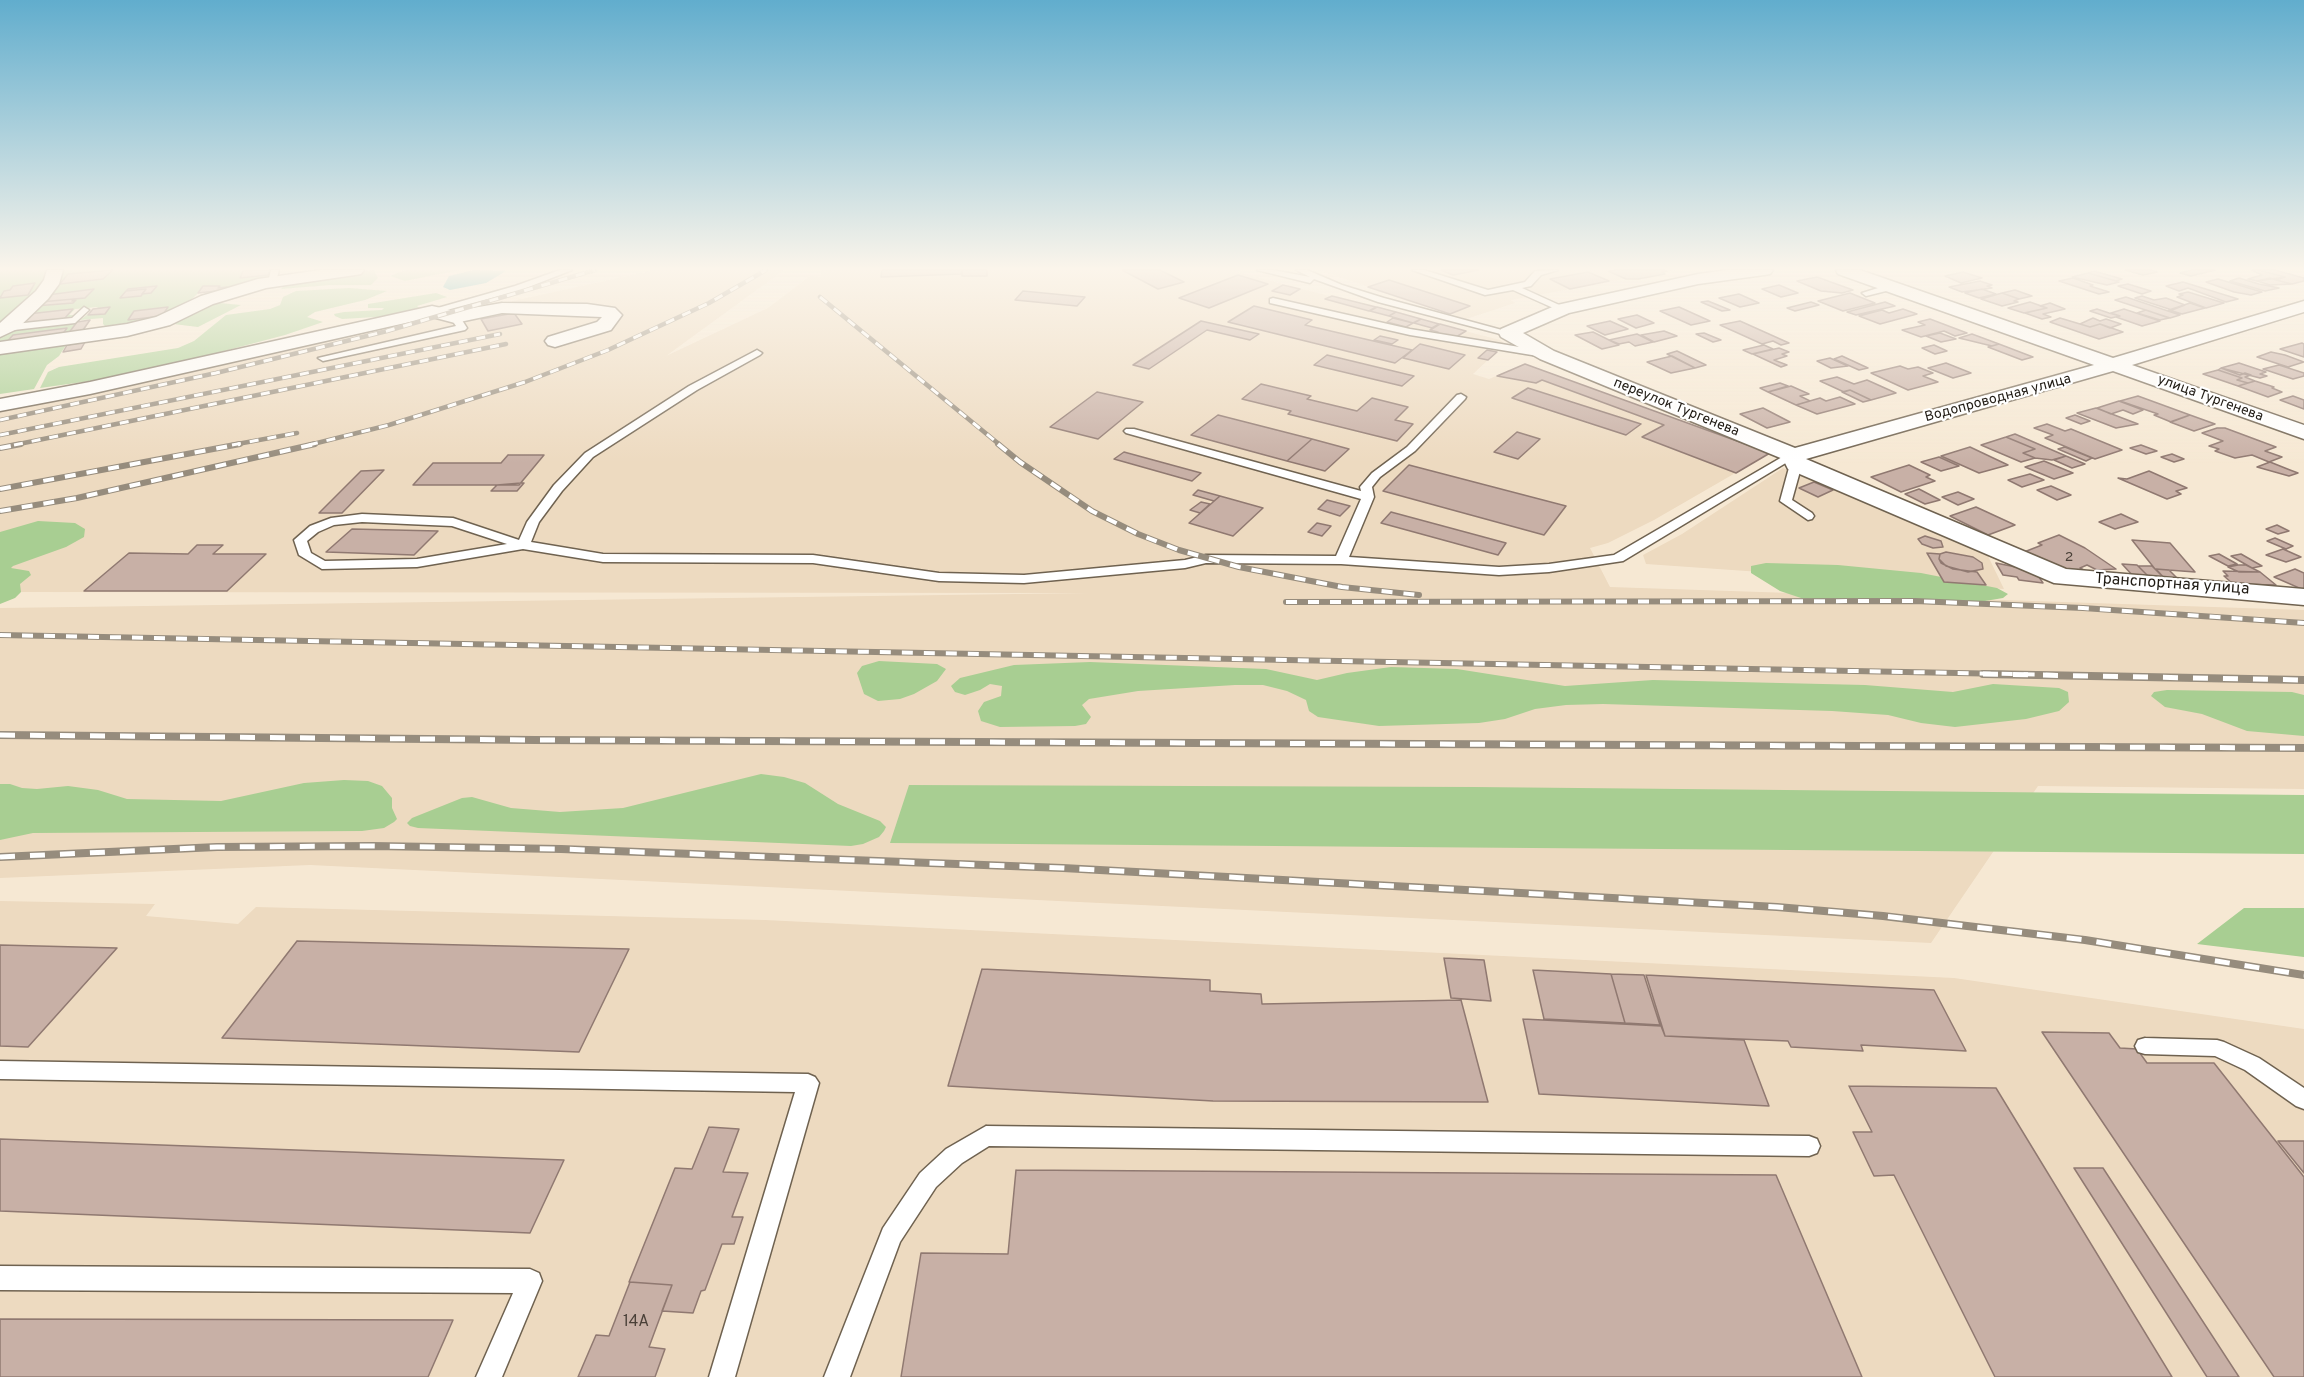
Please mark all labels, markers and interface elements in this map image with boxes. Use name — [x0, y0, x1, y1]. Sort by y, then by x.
street label: Водопроводная улица — [1923, 371, 2073, 427]
street label: улица Тургенева — [2155, 372, 2265, 426]
street label: переулок Тургенева — [1611, 375, 1741, 441]
house number: 2 — [2065, 550, 2073, 566]
street label: Транспортная улица — [2094, 570, 2250, 600]
house number: 14А — [623, 1313, 649, 1333]

